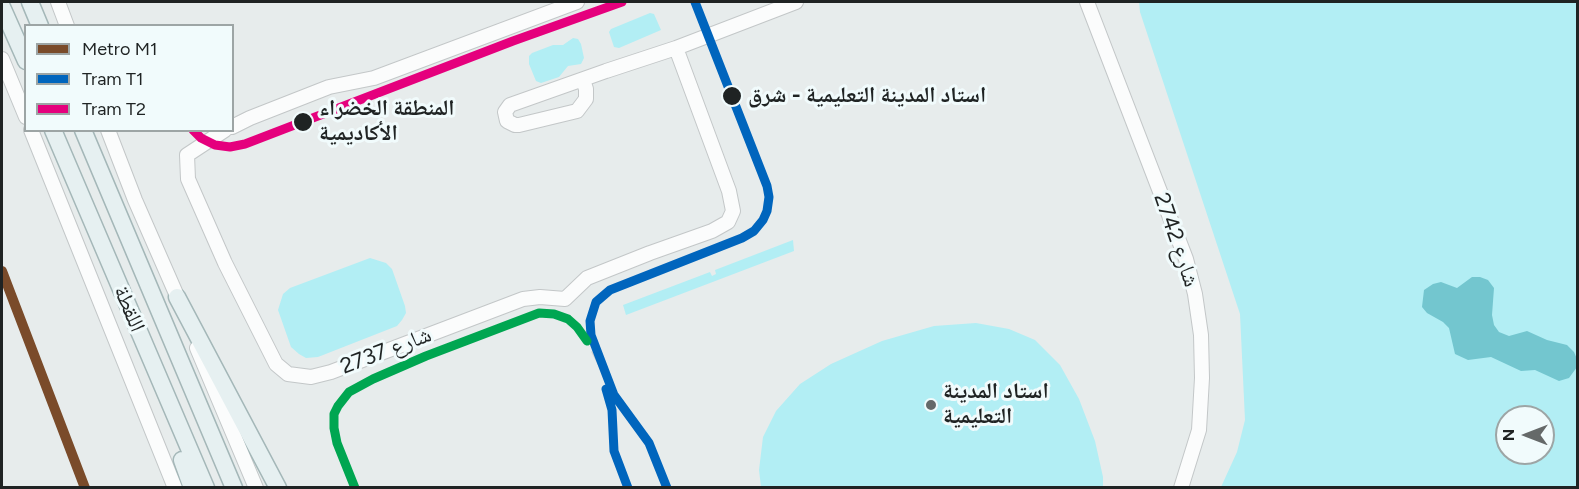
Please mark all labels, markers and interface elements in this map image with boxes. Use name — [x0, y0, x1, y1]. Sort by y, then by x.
legend — [24, 24, 234, 132]
text: Metro M1 — [82, 38, 158, 60]
text: Tram T1 — [82, 68, 144, 90]
place label: استاد المدينة التعليمية - شرق — [748, 83, 986, 109]
marker: استاد المدينة التعليمية - شرق — [721, 85, 743, 107]
place label: المنطقة الخضراء الأكاديمية — [319, 96, 455, 148]
text: Tram T2 — [82, 98, 146, 120]
marker: المنطقة الخضراء الأكاديمية — [292, 111, 314, 133]
street label: شارع 2742 — [1148, 190, 1204, 290]
street label: اللقطة — [108, 282, 150, 336]
street label: شارع 2737 — [337, 322, 435, 380]
place label: استاد المدينة التعليمية — [943, 379, 1049, 430]
marker: استاد المدينة التعليمية — [924, 398, 938, 412]
north arrow — [1495, 405, 1555, 465]
text: N — [1499, 429, 1518, 441]

